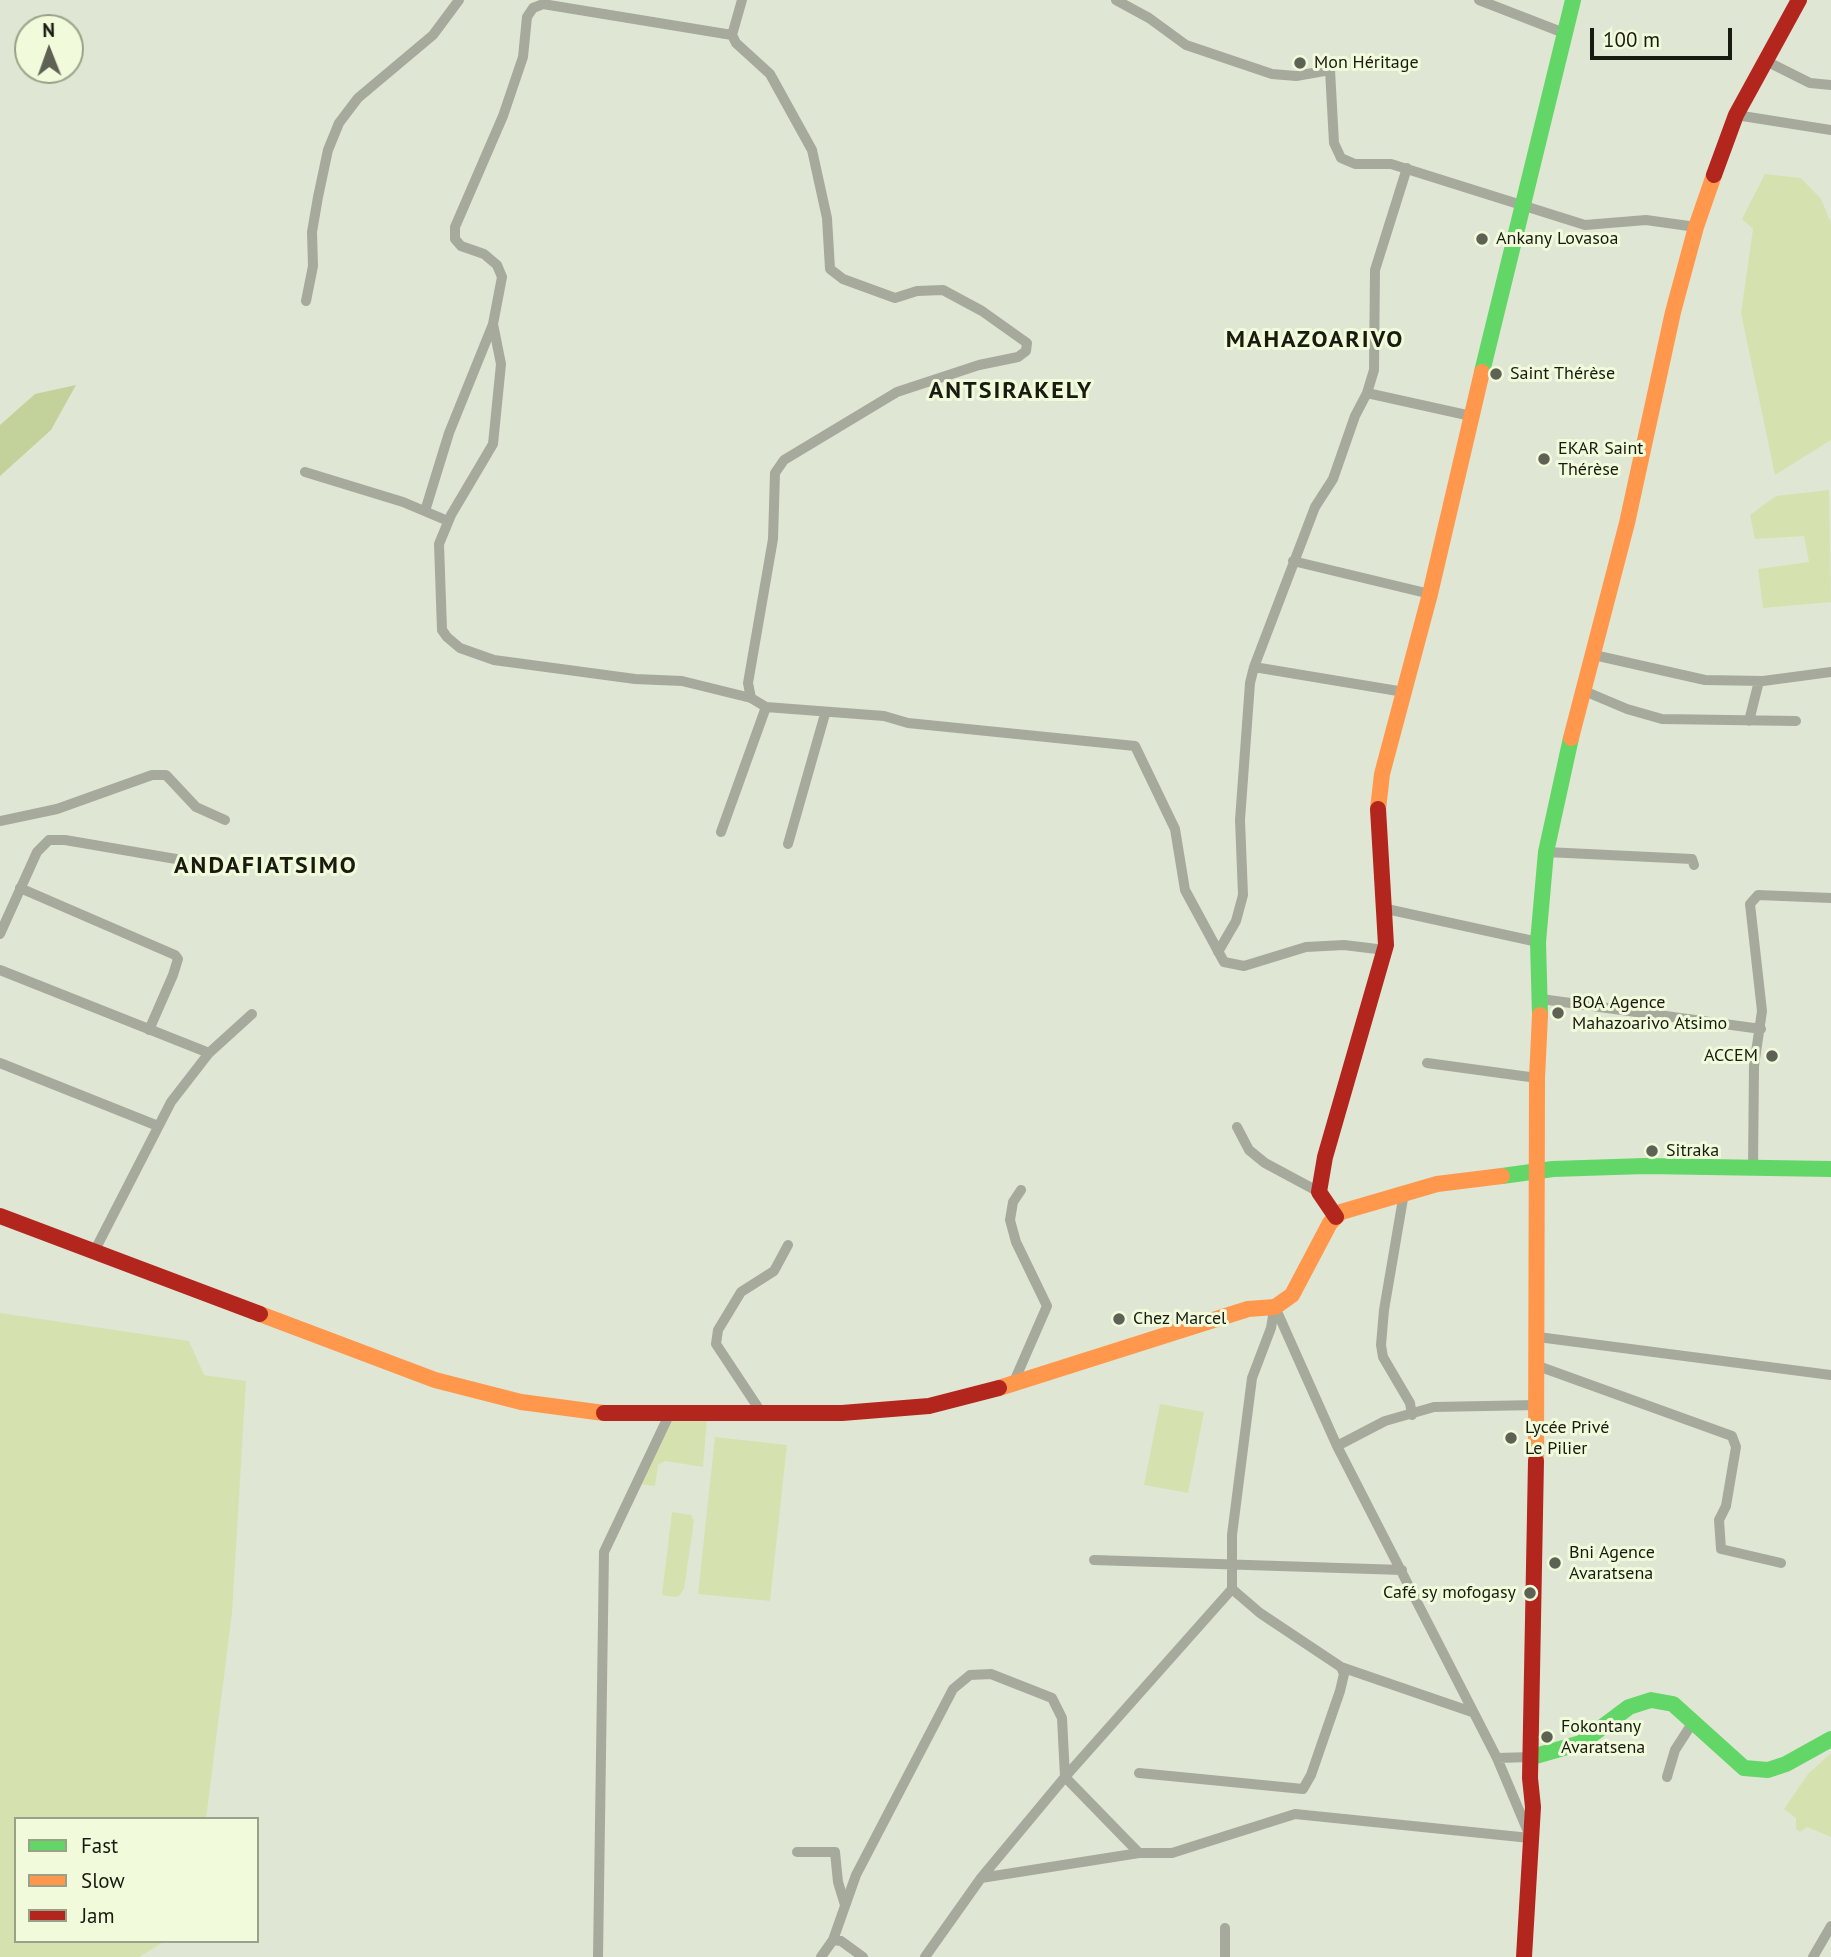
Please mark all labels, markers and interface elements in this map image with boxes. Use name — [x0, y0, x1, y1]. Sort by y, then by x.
north arrow — [14, 14, 84, 84]
scale bar — [1593, 14, 1735, 58]
text: N — [42, 18, 55, 42]
text: 100 m — [1603, 26, 1660, 53]
place label: Mon Héritage — [1314, 52, 1419, 74]
marker: Mon Héritage — [1292, 55, 1308, 71]
place label: Ankany Lovasoa — [1496, 228, 1618, 250]
marker: Ankany Lovasoa — [1474, 231, 1490, 247]
district label: MAHAZOARIVO — [1227, 326, 1403, 354]
place label: Saint Thérèse — [1510, 363, 1615, 385]
marker: Saint Thérèse — [1488, 366, 1504, 382]
district label: ANTSIRAKELY — [930, 377, 1092, 405]
place label: EKAR Saint Thérèse — [1558, 438, 1643, 480]
marker: EKAR Saint Thérèse — [1536, 451, 1552, 467]
district label: ANDAFIATSIMO — [176, 852, 356, 880]
place label: BOA Agence Mahazoarivo Atsimo — [1572, 992, 1727, 1034]
marker: BOA Agence Mahazoarivo Atsimo — [1550, 1005, 1566, 1021]
place label: ACCEM — [1704, 1045, 1758, 1067]
marker: ACCEM — [1764, 1048, 1780, 1064]
place label: Sitraka — [1666, 1140, 1719, 1162]
marker: Sitraka — [1644, 1143, 1660, 1159]
place label: Chez Marcel — [1133, 1308, 1226, 1330]
marker: Chez Marcel — [1111, 1311, 1127, 1327]
place label: Lycée Privé Le Pilier — [1525, 1417, 1609, 1460]
marker: Lycée Privé Le Pilier — [1503, 1430, 1519, 1446]
place label: Bni Agence Avaratsena — [1569, 1542, 1655, 1584]
marker: Bni Agence Avaratsena — [1547, 1555, 1563, 1571]
place label: Café sy mofogasy — [1383, 1582, 1516, 1604]
marker: Café sy mofogasy — [1522, 1585, 1538, 1601]
place label: Fokontany Avaratsena — [1561, 1716, 1645, 1758]
marker: Fokontany Avaratsena — [1539, 1729, 1555, 1745]
legend — [14, 1817, 259, 1943]
text: Fast — [81, 1832, 118, 1859]
text: Slow — [81, 1867, 125, 1894]
text: Jam — [81, 1902, 115, 1929]

